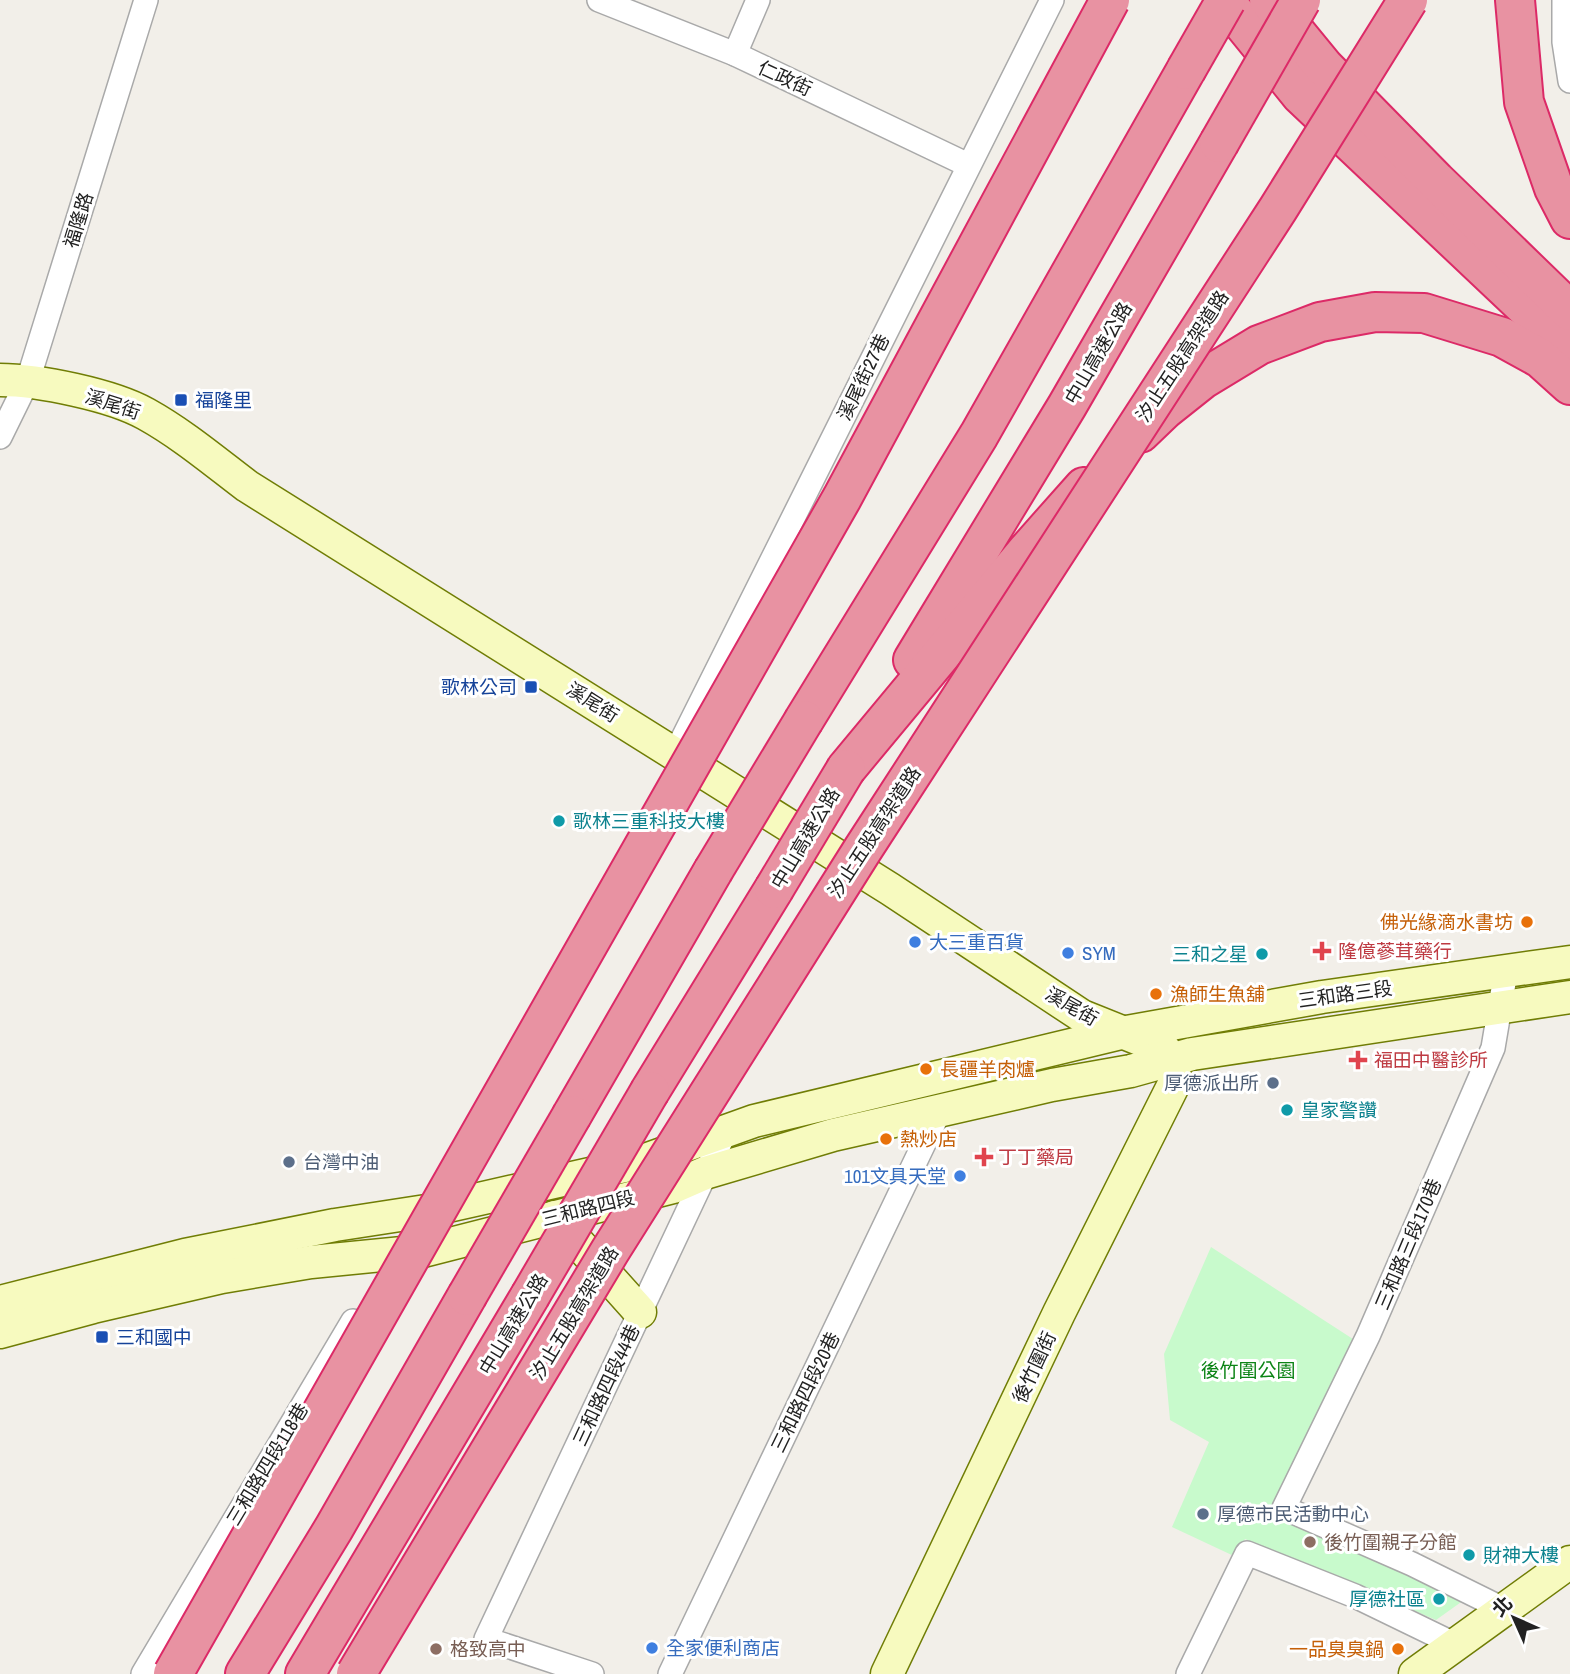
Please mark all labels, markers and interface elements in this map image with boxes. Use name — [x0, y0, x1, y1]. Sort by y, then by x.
street label: 仁政街 — [754, 54, 816, 102]
street label: 福隆路 — [57, 189, 99, 251]
street label: 汐止五股高架道路 — [1130, 285, 1234, 427]
street label: 中山高速公路 — [1058, 297, 1138, 409]
street label: 溪尾街27巷 — [831, 329, 895, 425]
street label: 溪尾街 — [82, 383, 144, 425]
place label: 福隆里 — [195, 387, 252, 413]
marker: 福隆里 — [173, 392, 189, 408]
place label: 歌林公司 — [441, 674, 517, 700]
street label: 溪尾街 — [562, 676, 624, 728]
marker: 歌林公司 — [523, 679, 539, 695]
street label: 汐止五股高架道路 — [822, 761, 926, 903]
street label: 中山高速公路 — [764, 782, 846, 894]
place label: 歌林三重科技大樓 — [573, 808, 725, 834]
marker: 歌林三重科技大樓 — [551, 813, 567, 829]
place label: 佛光緣滴水書坊 — [1380, 909, 1513, 935]
marker: 佛光緣滴水書坊 — [1519, 914, 1535, 930]
place label: 大三重百貨 — [929, 929, 1024, 955]
marker: 大三重百貨 — [907, 934, 923, 950]
place label: 隆億蔘茸藥行 — [1338, 938, 1452, 964]
place label: SYM — [1082, 940, 1116, 966]
place label: 三和之星 — [1172, 941, 1248, 967]
marker: 隆億蔘茸藥行 — [1312, 941, 1332, 961]
marker: SYM — [1060, 945, 1076, 961]
marker: 三和之星 — [1254, 946, 1270, 962]
street label: 三和路三段 — [1296, 975, 1394, 1013]
street label: 溪尾街 — [1041, 980, 1103, 1032]
place label: 漁師生魚舖 — [1170, 981, 1265, 1007]
marker: 漁師生魚舖 — [1148, 986, 1164, 1002]
place label: 福田中醫診所 — [1374, 1047, 1488, 1073]
marker: 福田中醫診所 — [1348, 1050, 1368, 1070]
place label: 長疆羊肉爐 — [940, 1056, 1035, 1082]
marker: 長疆羊肉爐 — [918, 1061, 934, 1077]
place label: 厚德派出所 — [1164, 1070, 1259, 1096]
marker: 厚德派出所 — [1265, 1075, 1281, 1091]
place label: 皇家警讚 — [1301, 1097, 1377, 1123]
marker: 皇家警讚 — [1279, 1102, 1295, 1118]
place label: 熱炒店 — [900, 1126, 957, 1152]
marker: 熱炒店 — [878, 1131, 894, 1147]
place label: 丁丁藥局 — [998, 1144, 1074, 1170]
place label: 台灣中油 — [303, 1149, 379, 1175]
marker: 丁丁藥局 — [976, 1149, 992, 1165]
marker: 台灣中油 — [281, 1154, 297, 1170]
place label: 101文具天堂 — [844, 1163, 946, 1189]
marker: 101文具天堂 — [952, 1168, 968, 1184]
street label: 三和路三段170巷 — [1369, 1174, 1447, 1314]
street label: 三和路四段 — [539, 1184, 637, 1232]
street label: 汐止五股高架道路 — [524, 1241, 624, 1385]
street label: 中山高速公路 — [472, 1268, 554, 1380]
street label: 三和路四段44巷 — [566, 1320, 646, 1450]
place label: 三和國中 — [116, 1324, 192, 1350]
street label: 三和路四段20巷 — [765, 1327, 845, 1457]
street label: 後竹圍街 — [1006, 1327, 1062, 1407]
marker: 三和國中 — [94, 1329, 110, 1345]
park label: 後竹圍公園 — [1200, 1357, 1296, 1383]
street label: 三和路四段118巷 — [220, 1398, 314, 1530]
place label: 厚德市民活動中心 — [1217, 1501, 1369, 1527]
marker: 厚德市民活動中心 — [1195, 1506, 1211, 1522]
place label: 後竹圍親子分館 — [1324, 1529, 1457, 1555]
marker: 後竹圍親子分館 — [1302, 1534, 1318, 1550]
place label: 財神大樓 — [1483, 1542, 1559, 1568]
marker: 財神大樓 — [1461, 1547, 1477, 1563]
north arrow — [1479, 1583, 1549, 1653]
place label: 厚德社區 — [1349, 1586, 1425, 1612]
text: 北 — [1486, 1590, 1518, 1622]
marker: 厚德社區 — [1431, 1591, 1447, 1607]
place label: 全家便利商店 — [666, 1635, 780, 1661]
place label: 格致高中 — [450, 1636, 526, 1662]
place label: 一品臭臭鍋 — [1289, 1636, 1384, 1662]
marker: 全家便利商店 — [644, 1640, 660, 1656]
marker: 格致高中 — [428, 1641, 444, 1657]
marker: 一品臭臭鍋 — [1390, 1641, 1406, 1657]

